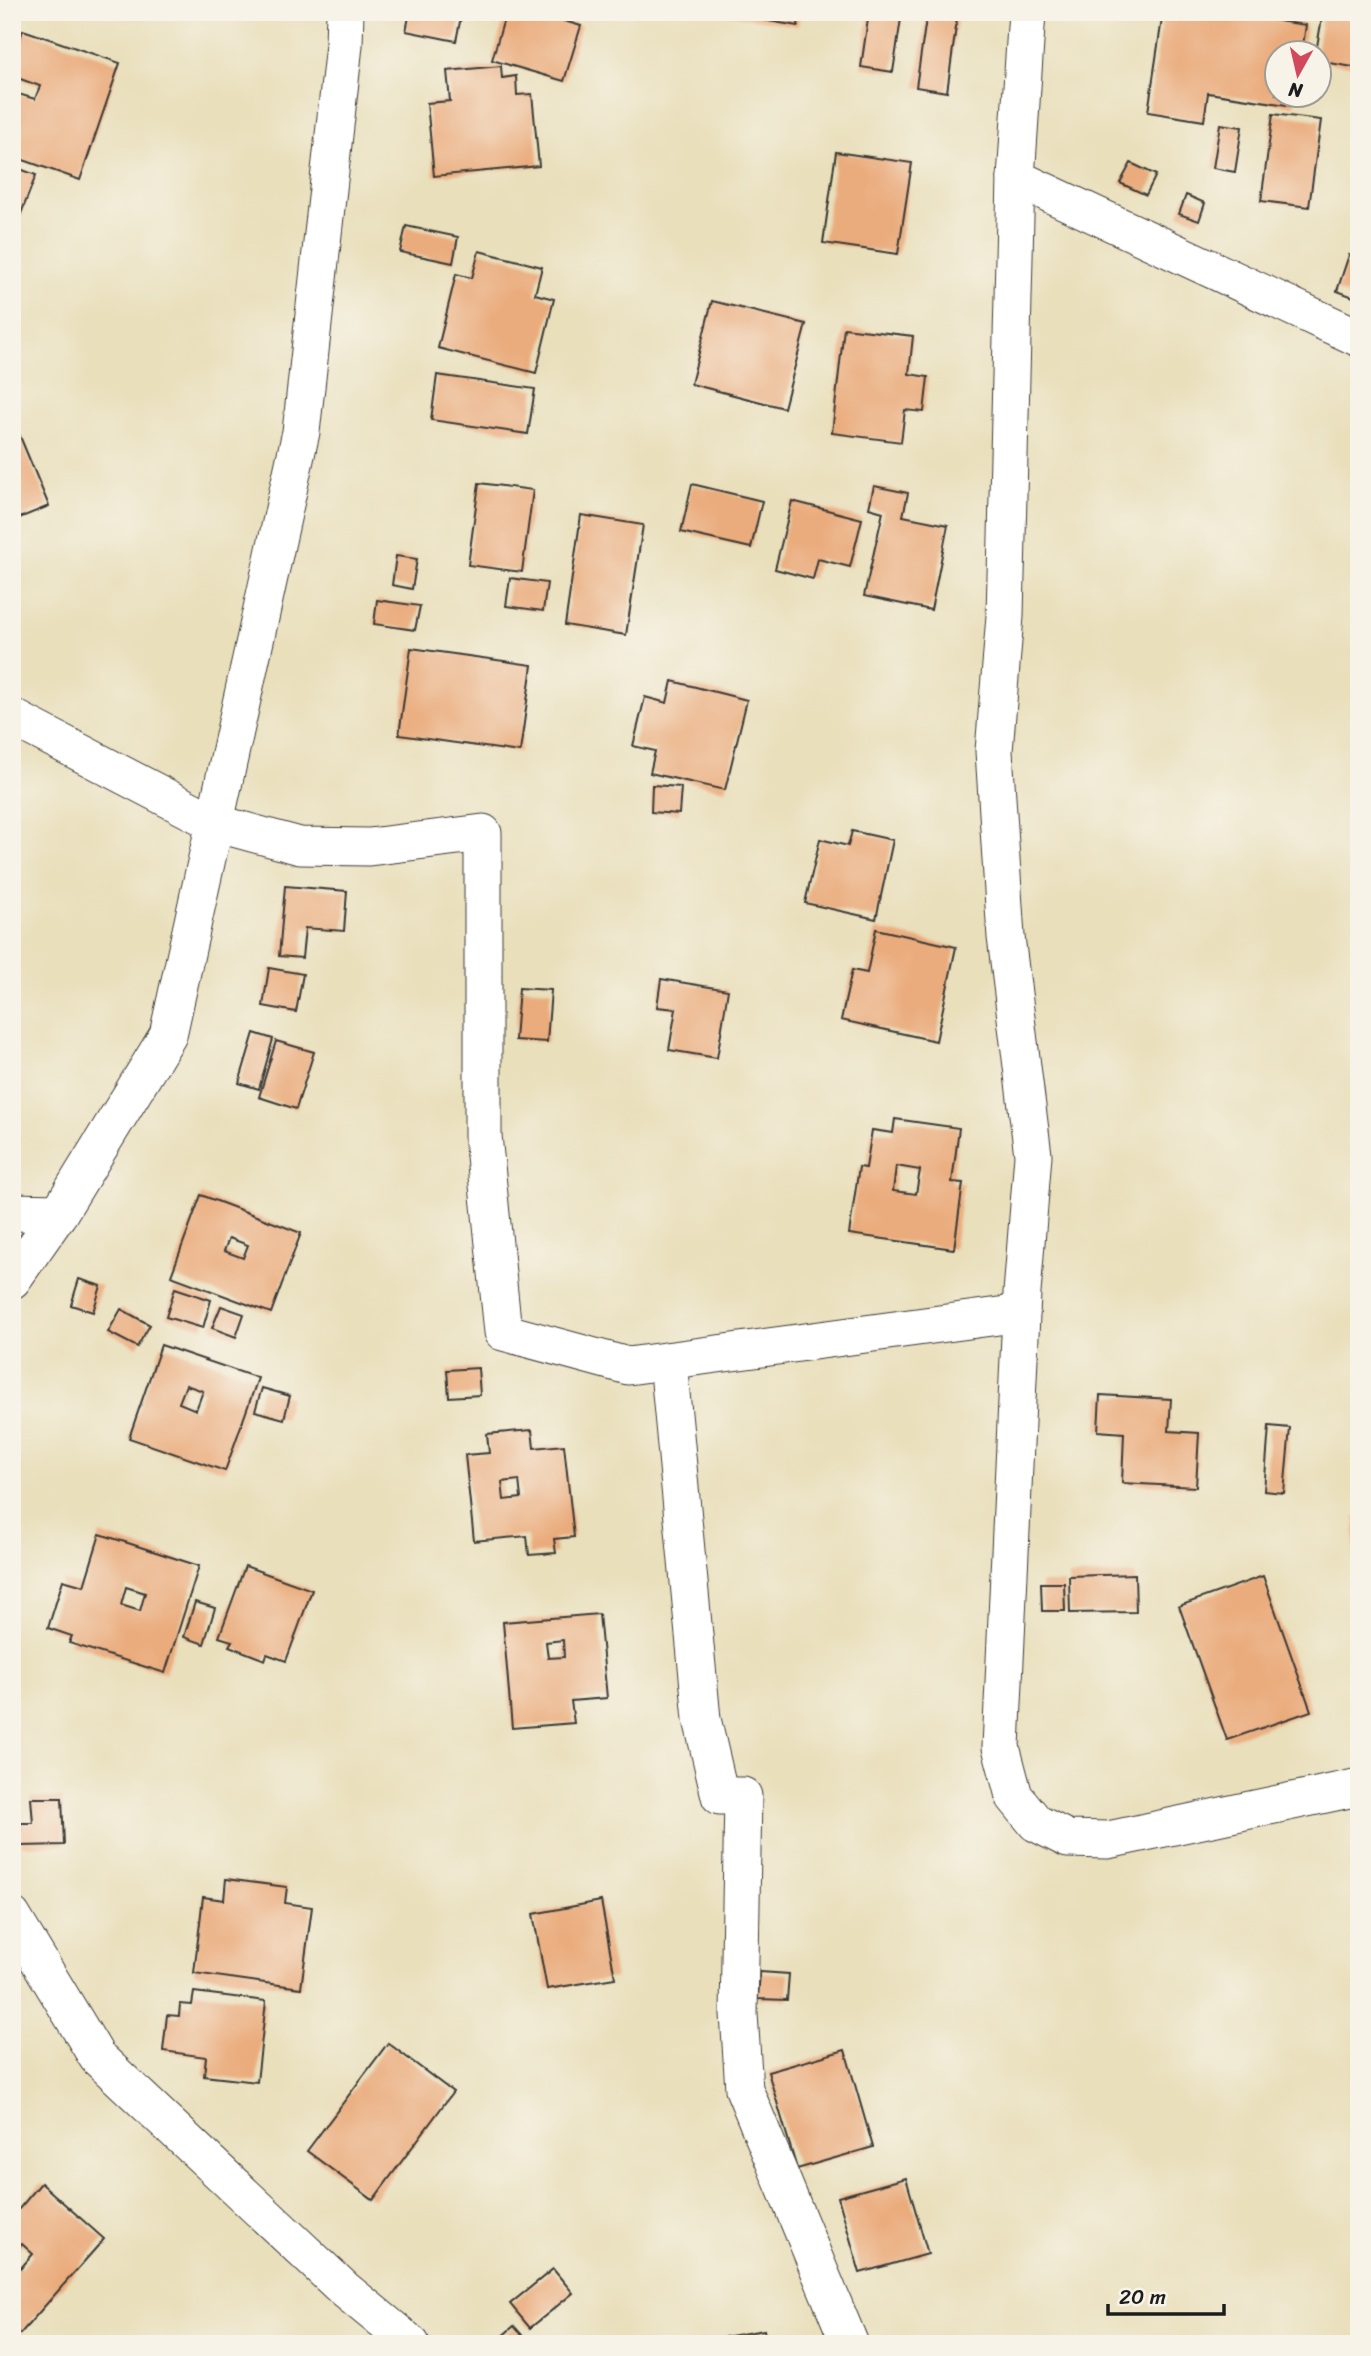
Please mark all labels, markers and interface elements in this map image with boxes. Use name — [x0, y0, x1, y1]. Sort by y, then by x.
north arrow — [1262, 38, 1332, 108]
text: N — [1286, 73, 1306, 108]
scale bar — [1108, 2272, 1224, 2316]
text: 20 m — [1119, 2278, 1166, 2316]

